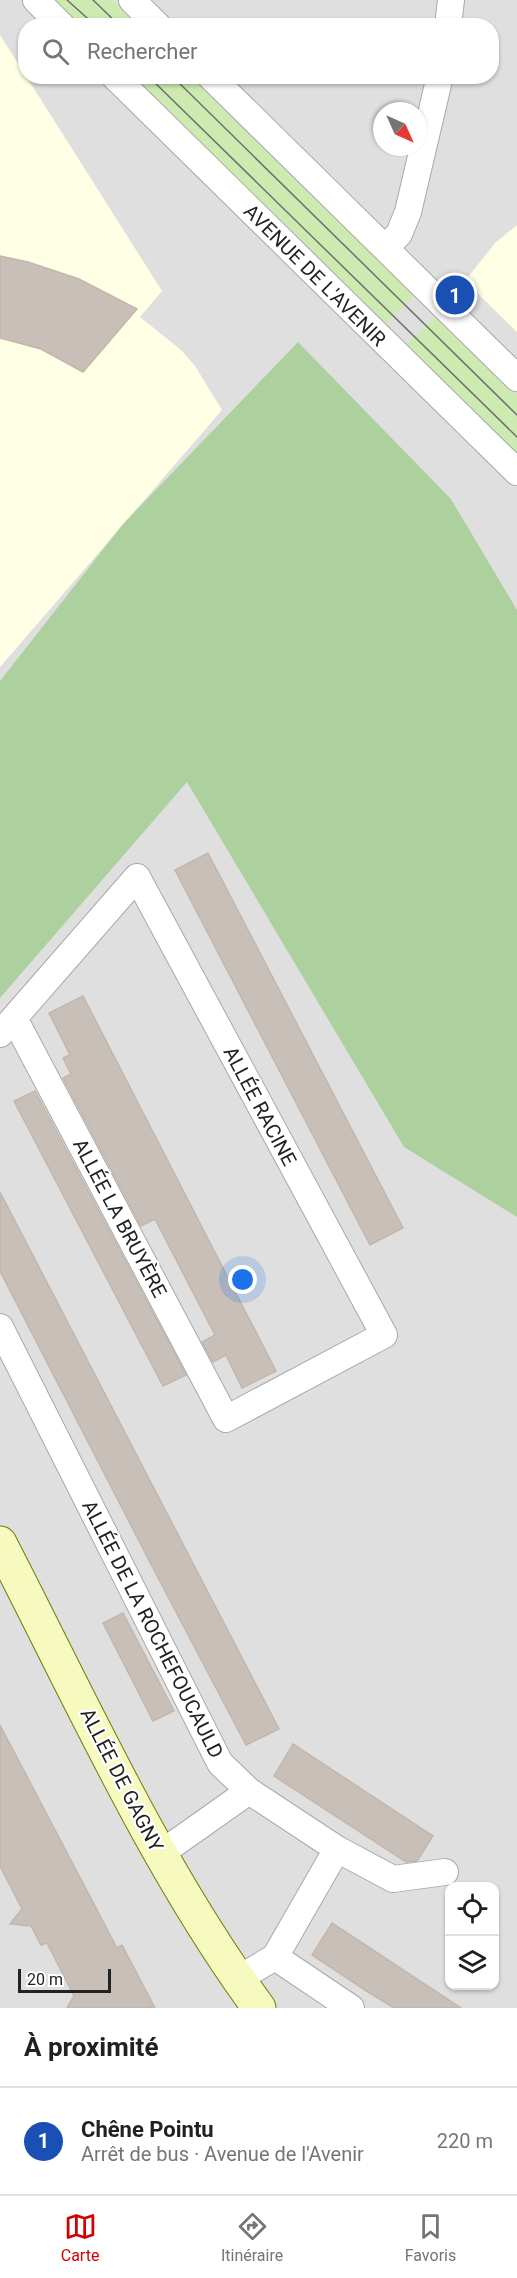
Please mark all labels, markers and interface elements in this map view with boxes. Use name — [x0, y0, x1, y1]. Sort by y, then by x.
search box — [18, 18, 499, 84]
icon: search — [39, 35, 72, 68]
text: Rechercher — [87, 39, 198, 64]
north arrow — [373, 102, 427, 156]
street label: AVENUE DE L'AVENIR — [239, 199, 391, 351]
pin: 1 — [436, 272, 474, 318]
street label: ALLÉE RACINE — [219, 1042, 301, 1170]
street label: ALLÉE LA BRUYÈRE — [68, 1135, 172, 1301]
your location — [228, 1265, 257, 1294]
street label: ALLÉE DE LA ROCHEFOUCAULD — [77, 1496, 229, 1762]
street label: ALLÉE DE GAGNY — [75, 1704, 169, 1856]
map controls — [445, 1882, 499, 1990]
button: locate — [445, 1882, 499, 1936]
button: layers — [445, 1936, 499, 1990]
scale bar — [18, 1966, 111, 1994]
text: 20 m — [27, 1970, 63, 1989]
text: À proximité — [24, 2032, 158, 2062]
text: Chêne Pointu — [81, 2117, 214, 2142]
text: 1 — [38, 2129, 49, 2153]
text: 220 m — [437, 2129, 493, 2153]
text: Arrêt de bus · Avenue de l'Avenir — [81, 2142, 364, 2166]
tab: Carte — [61, 2210, 99, 2265]
tab: Itinéraire — [221, 2210, 283, 2265]
tab: Favoris — [405, 2210, 456, 2265]

